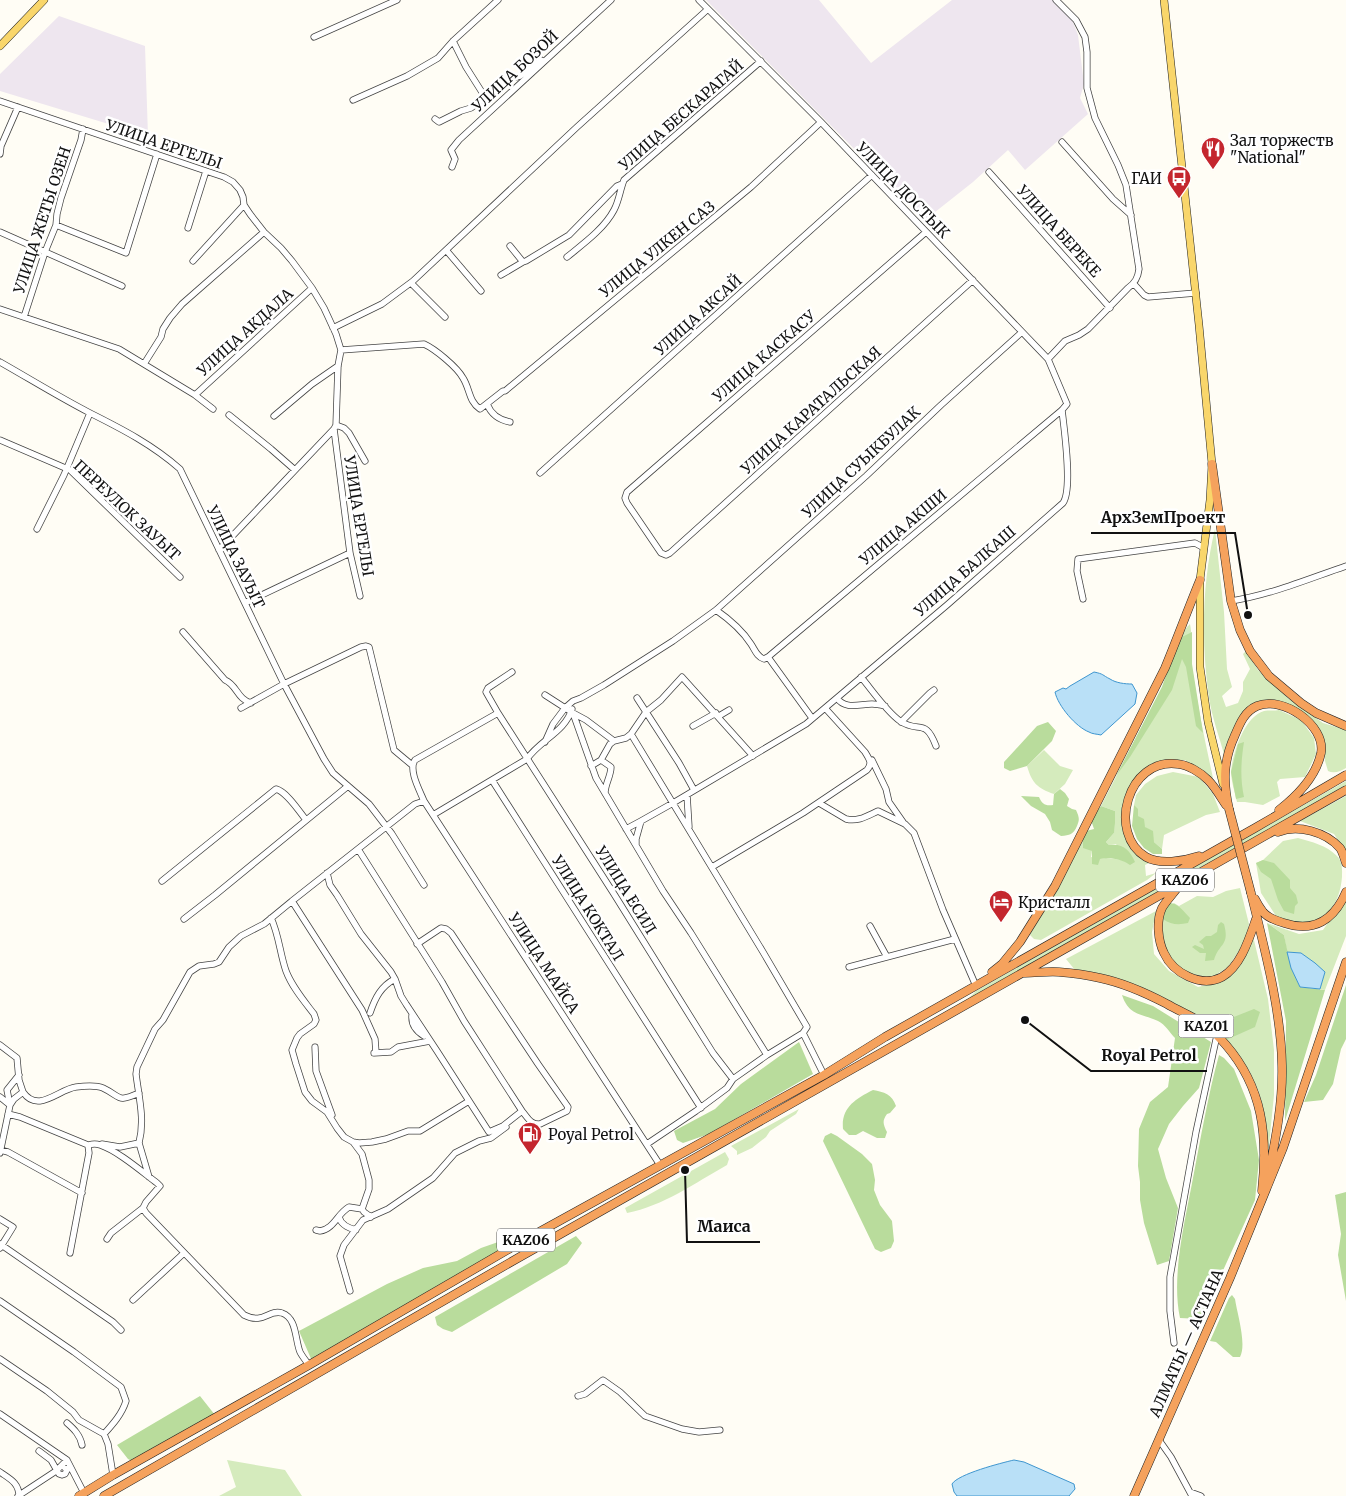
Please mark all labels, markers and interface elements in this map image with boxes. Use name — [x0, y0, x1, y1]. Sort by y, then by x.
street label: УЛИЦА БОЗОЙ — [467, 26, 562, 116]
street label: УЛИЦА БЕСКАРАГАЙ — [613, 55, 747, 175]
street label: УЛИЦА ЕРГЕЛЫ — [102, 115, 225, 173]
place label: Зал торжеств "National" — [1230, 131, 1334, 167]
restaurant icon: Зал торжеств "National" — [1200, 136, 1226, 170]
street label: УЛИЦА ДОСТЫК — [852, 137, 954, 242]
street label: УЛИЦА ЖЕТЫ ОЗЕН — [9, 144, 75, 297]
bus stop icon: ГАИ — [1166, 165, 1192, 199]
place label: ГАИ — [1131, 169, 1162, 188]
street label: УЛИЦА БЕРЕКЕ — [1012, 181, 1105, 281]
street label: УЛИЦА УЛКЕН САЗ — [595, 196, 719, 302]
street label: УЛИЦА АКСАЙ — [649, 270, 746, 360]
street label: УЛИЦА АКДАЛА — [192, 284, 297, 381]
street label: УЛИЦА КАСКАСУ — [708, 306, 820, 406]
street label: УЛИЦА КАРАТАЛЬСКАЯ — [736, 342, 885, 479]
street label: УЛИЦА СУЫКБУЛАК — [797, 402, 924, 522]
street label: УЛИЦА ЕРГЕЛЫ — [340, 453, 378, 578]
street label: ПЕРЕУЛОК ЗАУЫТ — [70, 456, 185, 565]
street label: УЛИЦА АКШИ — [855, 485, 950, 570]
street label: УЛИЦА ЗАУЫТ — [202, 502, 269, 612]
callout: АрхЗемПроект — [1091, 502, 1235, 533]
text: АрхЗемПроект — [1100, 507, 1225, 527]
street label: УЛИЦА БАЛКАШ — [910, 522, 1020, 621]
street label: УЛИЦА ЕСИЛ — [591, 842, 661, 938]
street label: УЛИЦА КОКТАЛ — [547, 851, 628, 964]
road number: KАZ06 — [1156, 868, 1214, 892]
hotel icon: Кристалл — [988, 889, 1014, 923]
place label: Кристалл — [1018, 893, 1090, 912]
street label: УЛИЦА МАЙСА — [504, 908, 585, 1017]
road number: KАZ01 — [1178, 1014, 1234, 1038]
callout: Royal Petrol — [1091, 1040, 1207, 1071]
text: Royal Petrol — [1101, 1045, 1197, 1065]
fuel station icon: Poyal Petrol — [517, 1121, 543, 1155]
place label: Poyal Petrol — [548, 1125, 634, 1144]
callout: Маиса — [687, 1211, 760, 1242]
text: Маиса — [697, 1216, 751, 1236]
road number: KАZ06 — [497, 1228, 555, 1252]
street label: АЛМАТЫ — АСТАНА — [1144, 1266, 1227, 1421]

